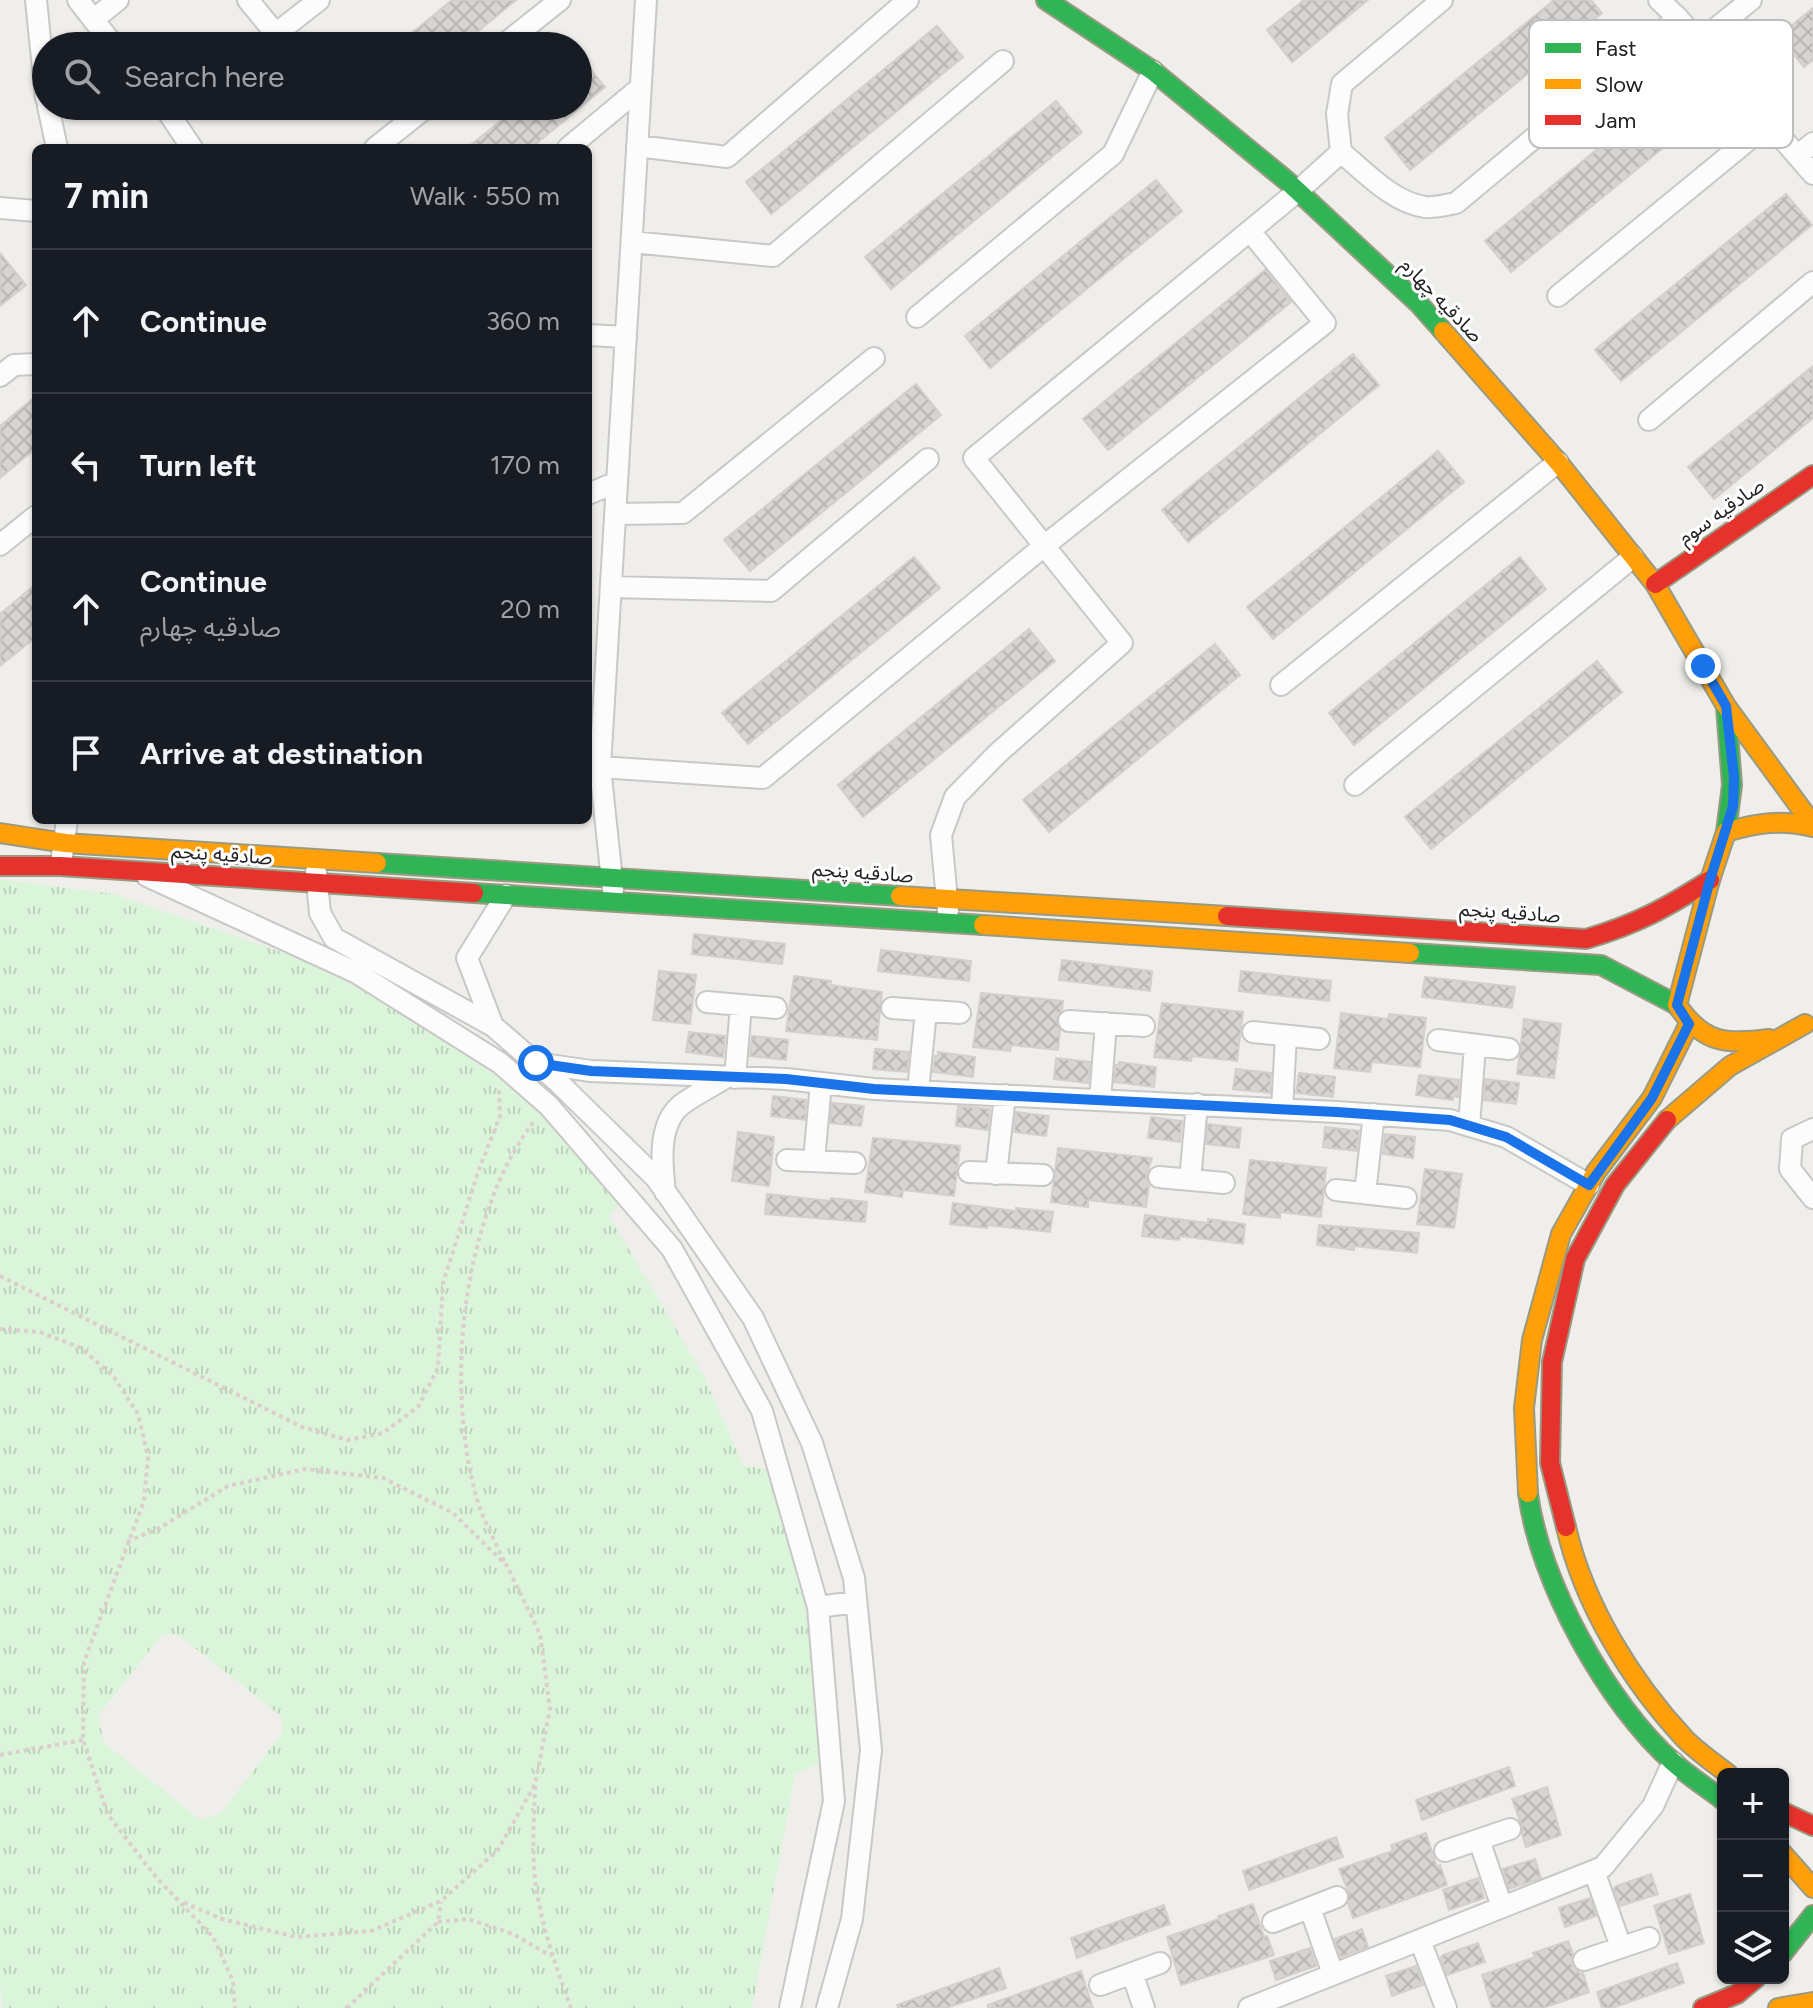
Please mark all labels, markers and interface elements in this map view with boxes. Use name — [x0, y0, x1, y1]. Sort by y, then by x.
legend — [1529, 20, 1793, 148]
search box — [32, 32, 592, 120]
text: Fast — [1595, 35, 1637, 62]
icon: search — [60, 54, 104, 98]
text: Search here — [124, 58, 284, 95]
text: Slow — [1595, 71, 1644, 98]
text: Jam — [1595, 107, 1636, 134]
text: 7 min — [64, 176, 149, 217]
text: Walk · 550 m — [410, 180, 560, 212]
street label: صادقیه چهارم — [1394, 253, 1488, 349]
icon: ahead — [64, 299, 108, 343]
text: Continue — [140, 303, 267, 340]
text: 360 m — [486, 305, 560, 337]
icon: left — [64, 443, 108, 487]
text: Turn left — [140, 447, 257, 484]
text: 170 m — [490, 449, 560, 481]
street label: صادقیه سوم — [1673, 473, 1770, 552]
text: Continue — [140, 563, 267, 600]
icon: ahead — [64, 587, 108, 631]
text: 20 m — [500, 593, 560, 625]
text: صادقیه چهارم — [140, 611, 281, 643]
route end — [1685, 648, 1721, 684]
icon: arrive — [64, 731, 108, 775]
text: Arrive at destination — [140, 735, 423, 772]
street label: صادقیه پنجم — [170, 838, 273, 872]
street label: صادقیه پنجم — [811, 856, 914, 890]
street label: صادقیه پنجم — [1458, 896, 1561, 930]
route start — [518, 1045, 554, 1081]
map controls — [1717, 1768, 1789, 1984]
button: + — [1717, 1768, 1789, 1840]
button: − — [1717, 1840, 1789, 1912]
button: layers — [1717, 1912, 1789, 1984]

